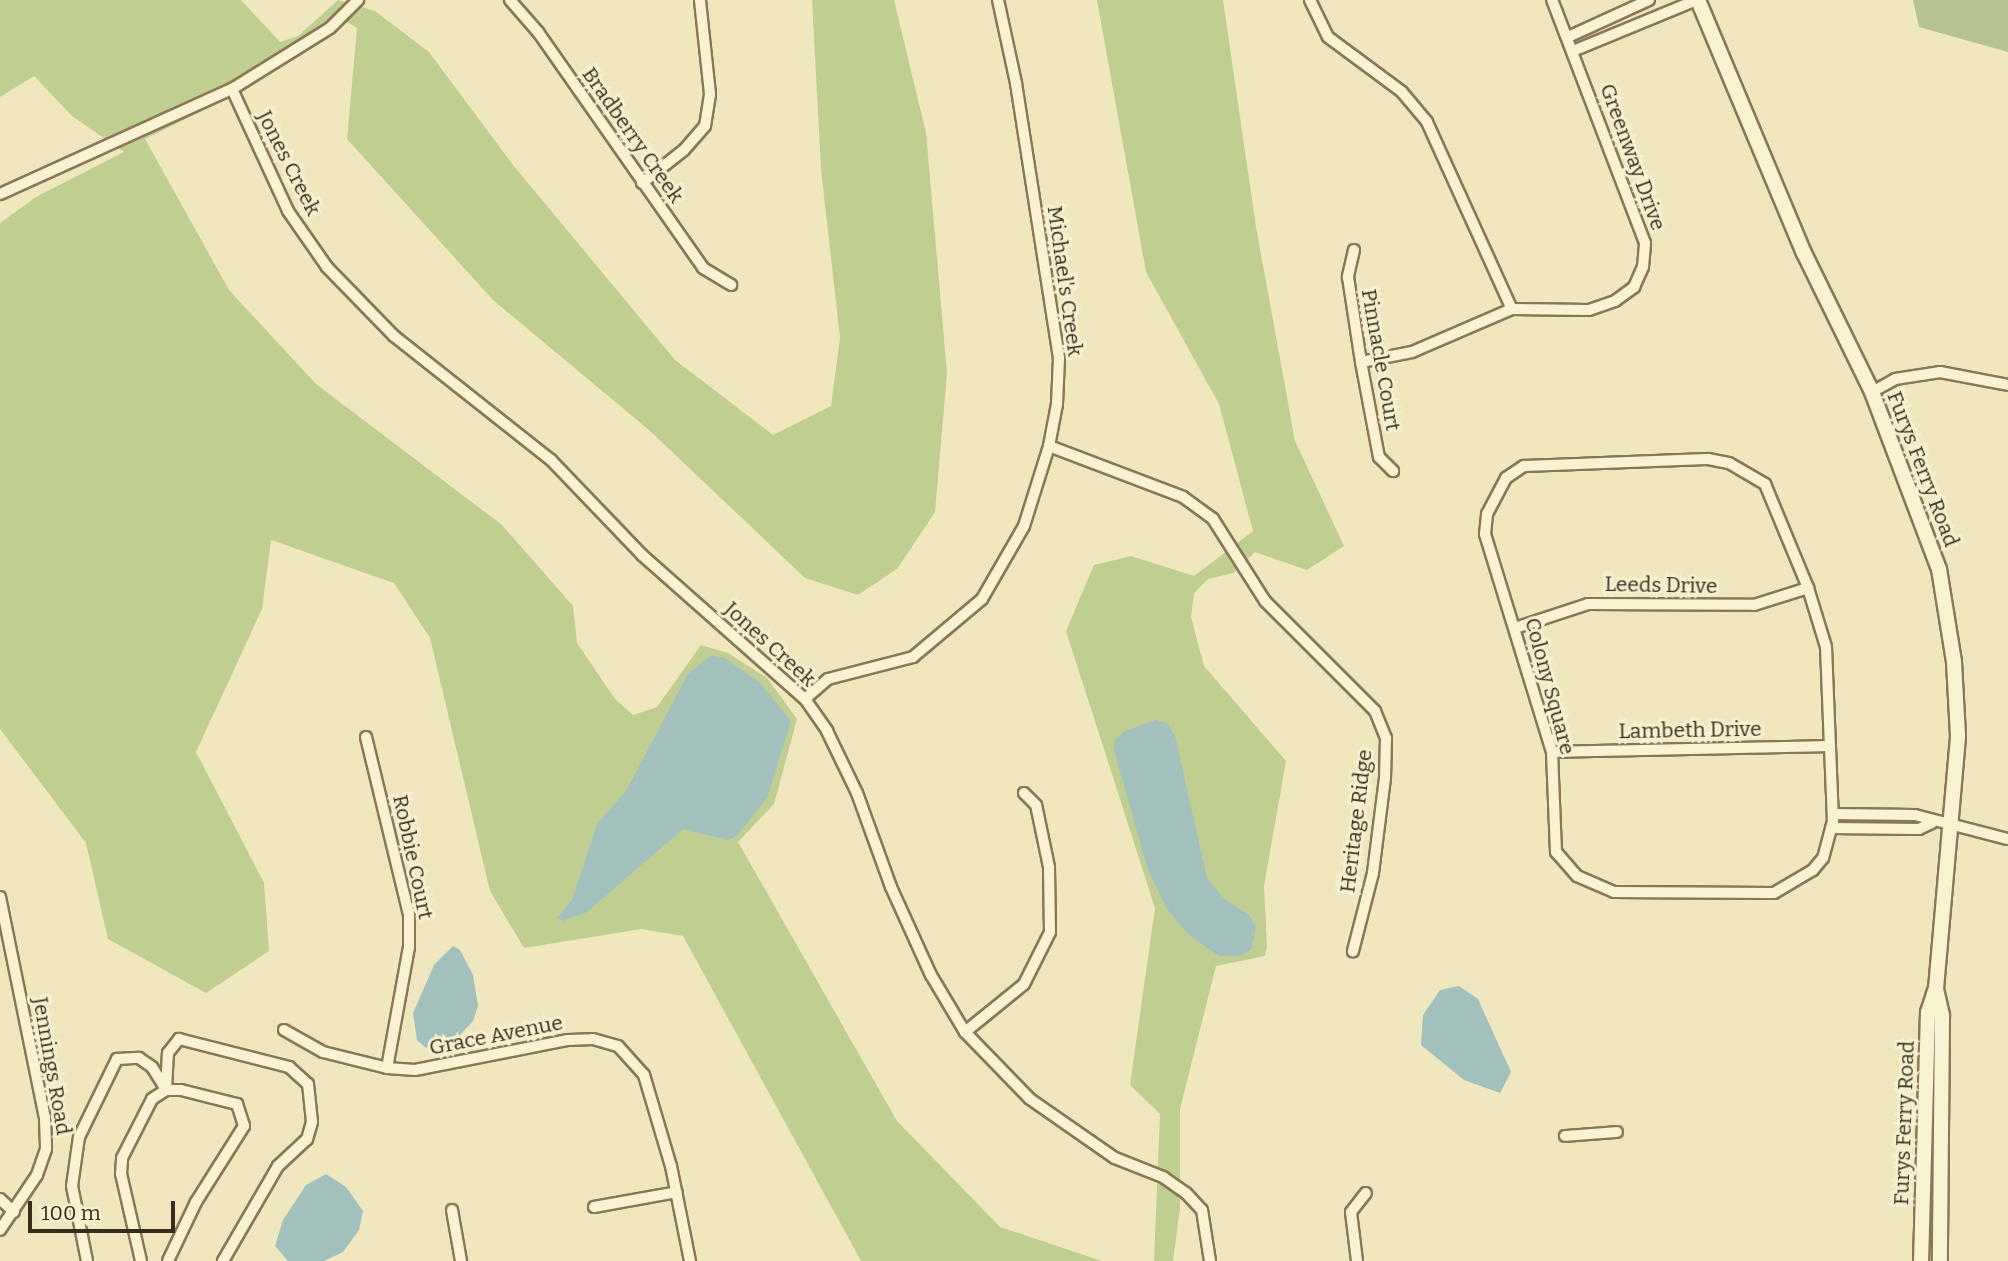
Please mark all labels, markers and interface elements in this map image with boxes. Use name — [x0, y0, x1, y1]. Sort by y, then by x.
street label: Bradberry Creek — [577, 62, 689, 208]
street label: Greenway Drive — [1595, 80, 1671, 234]
street label: Jones Creek — [252, 106, 326, 220]
street label: Michael's Creek — [1042, 204, 1088, 358]
street label: Pinnacle Court — [1356, 287, 1406, 433]
street label: Furys Ferry Road — [1882, 388, 1964, 550]
street label: Leeds Drive — [1604, 571, 1718, 599]
street label: Jones Creek — [719, 596, 821, 692]
street label: Colony Square — [1520, 615, 1580, 757]
street label: Lambeth Drive — [1618, 716, 1762, 744]
street label: Heritage Ridge — [1335, 748, 1377, 894]
street label: Robbie Court — [388, 792, 438, 922]
street label: Jennings Road — [27, 995, 77, 1137]
street label: Grace Avenue — [427, 1010, 565, 1060]
street label: Furys Ferry Road — [1889, 1040, 1919, 1206]
scale bar — [32, 1188, 178, 1232]
text: 100 m — [41, 1200, 101, 1226]

